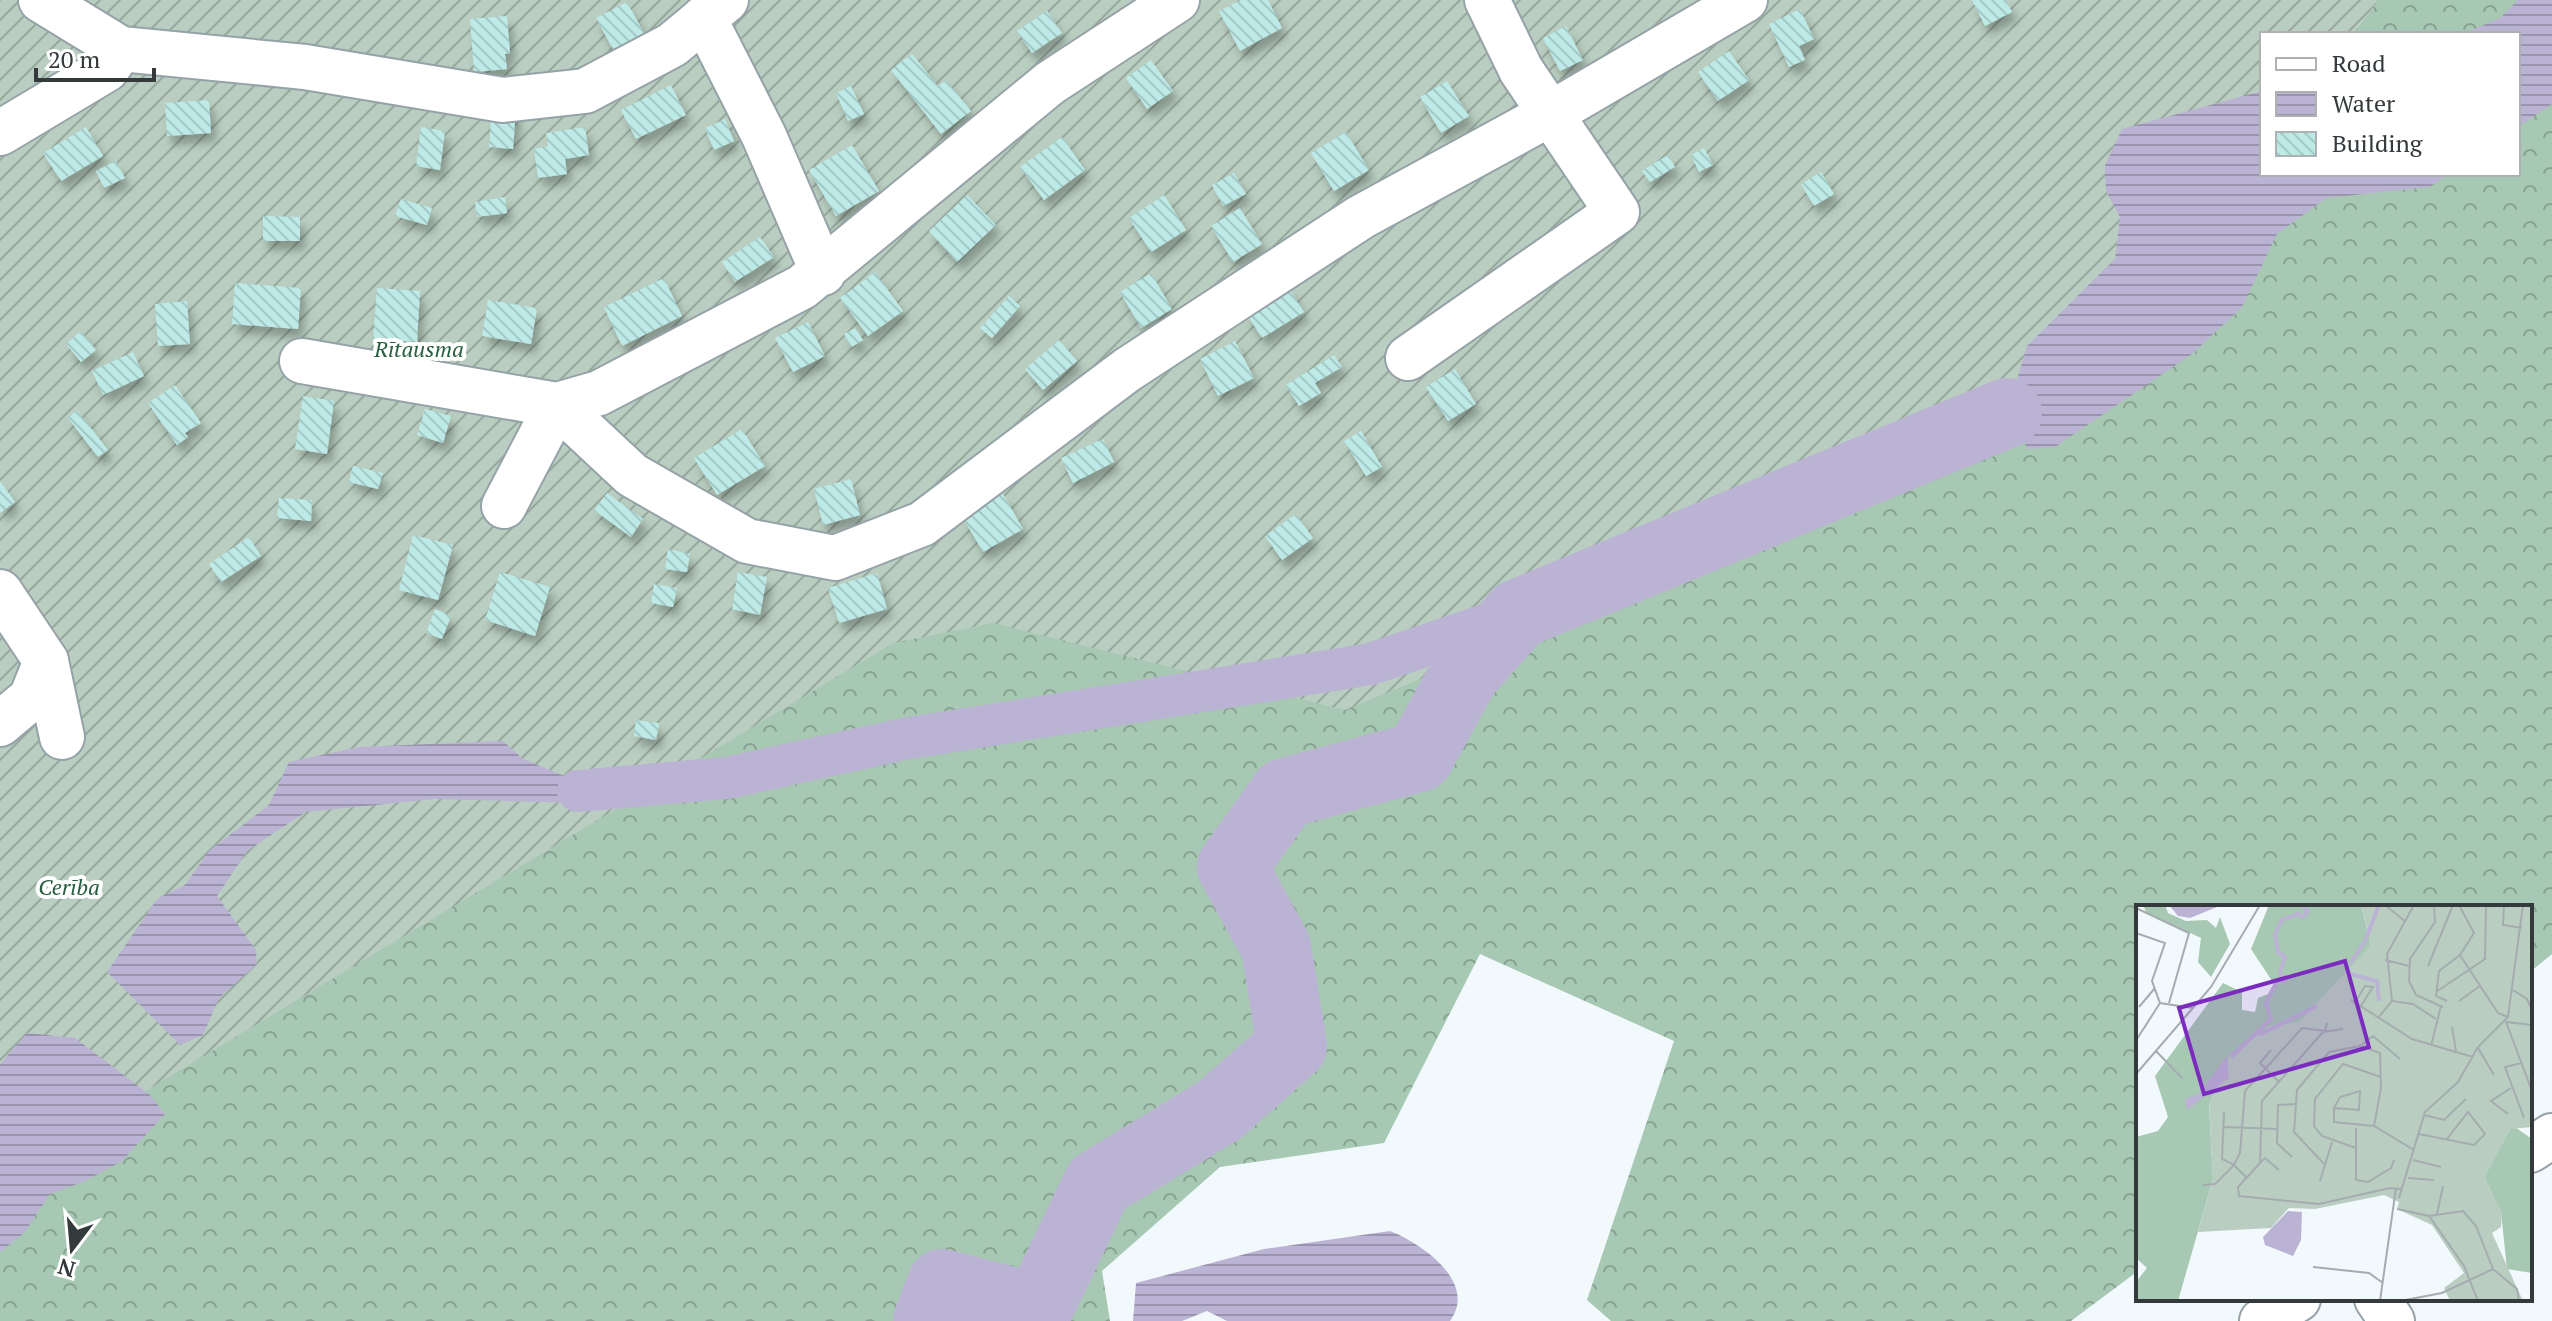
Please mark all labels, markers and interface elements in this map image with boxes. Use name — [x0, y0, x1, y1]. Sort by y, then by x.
scale bar — [36, 32, 154, 82]
legend — [2260, 32, 2520, 176]
text: 20 m — [48, 43, 100, 75]
text: Road — [2332, 47, 2386, 79]
text: Water — [2332, 87, 2396, 119]
text: Building — [2332, 127, 2423, 159]
park label: Rītausma — [373, 334, 464, 363]
park label: Cerība — [38, 872, 100, 901]
inset map — [2136, 905, 2532, 1301]
north arrow — [32, 1209, 112, 1289]
text: N — [54, 1252, 78, 1285]

